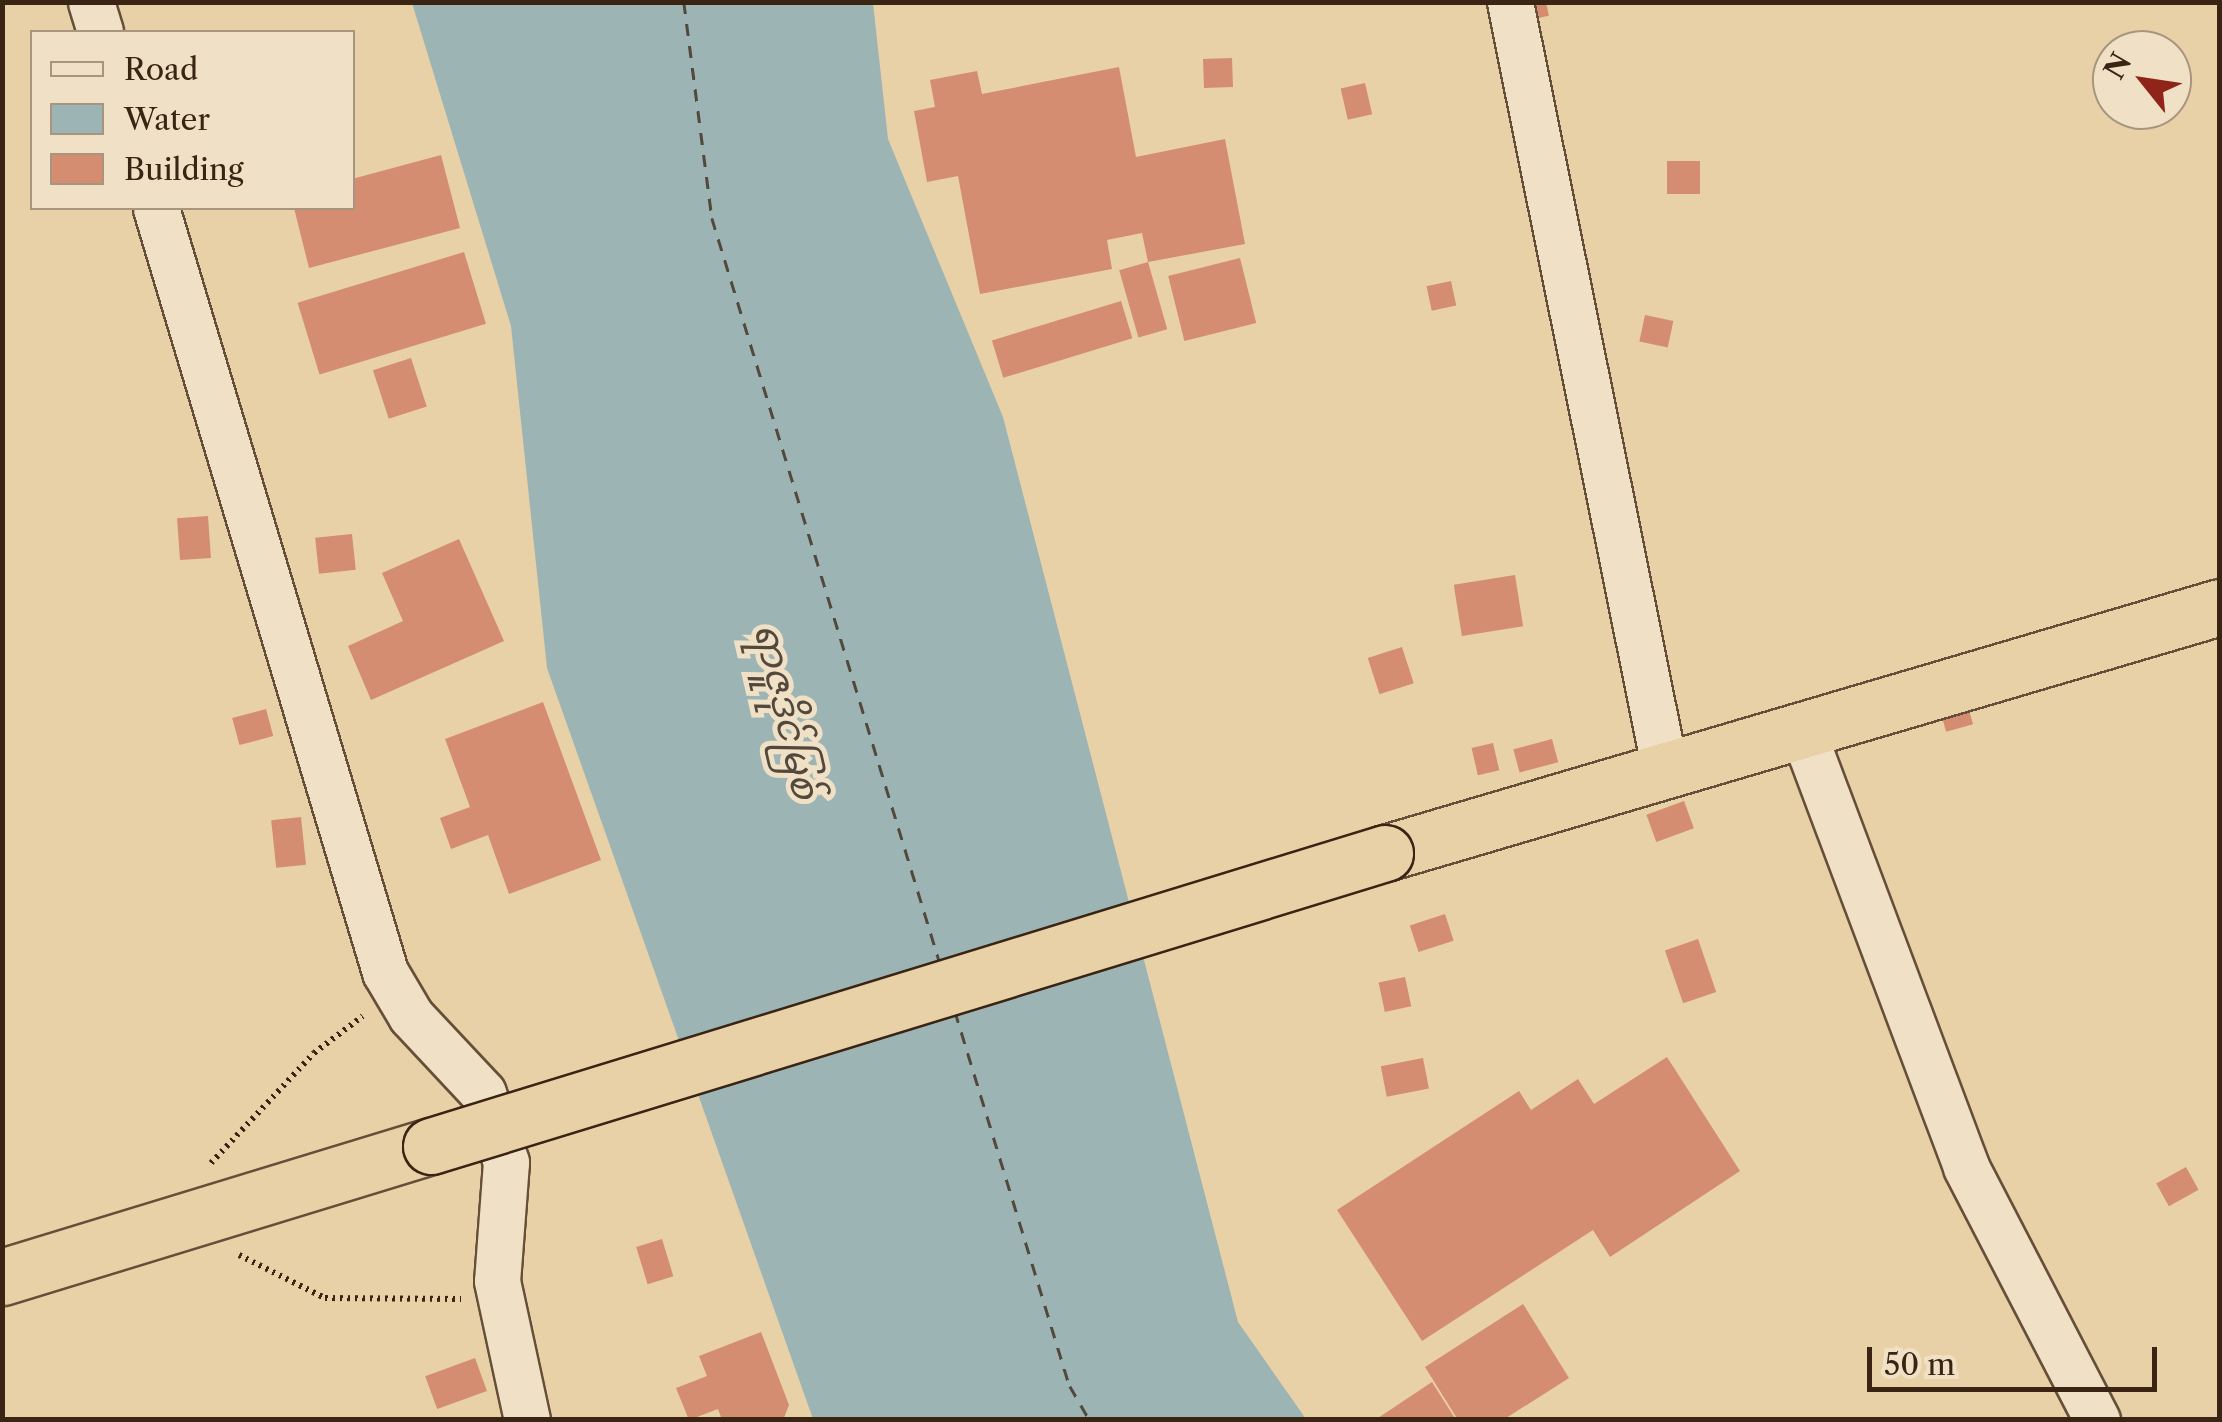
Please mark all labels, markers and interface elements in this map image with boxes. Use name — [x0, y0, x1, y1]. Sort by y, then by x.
legend — [30, 30, 355, 210]
north arrow — [2092, 30, 2192, 130]
text: N — [2097, 47, 2139, 85]
text: Road — [124, 51, 198, 88]
text: Water — [124, 101, 210, 138]
text: Building — [124, 151, 244, 188]
water label: ရာဇူဒိုင်မြစ် — [745, 619, 829, 803]
scale bar — [1872, 1327, 2162, 1389]
text: 50 m — [1884, 1346, 1955, 1383]

